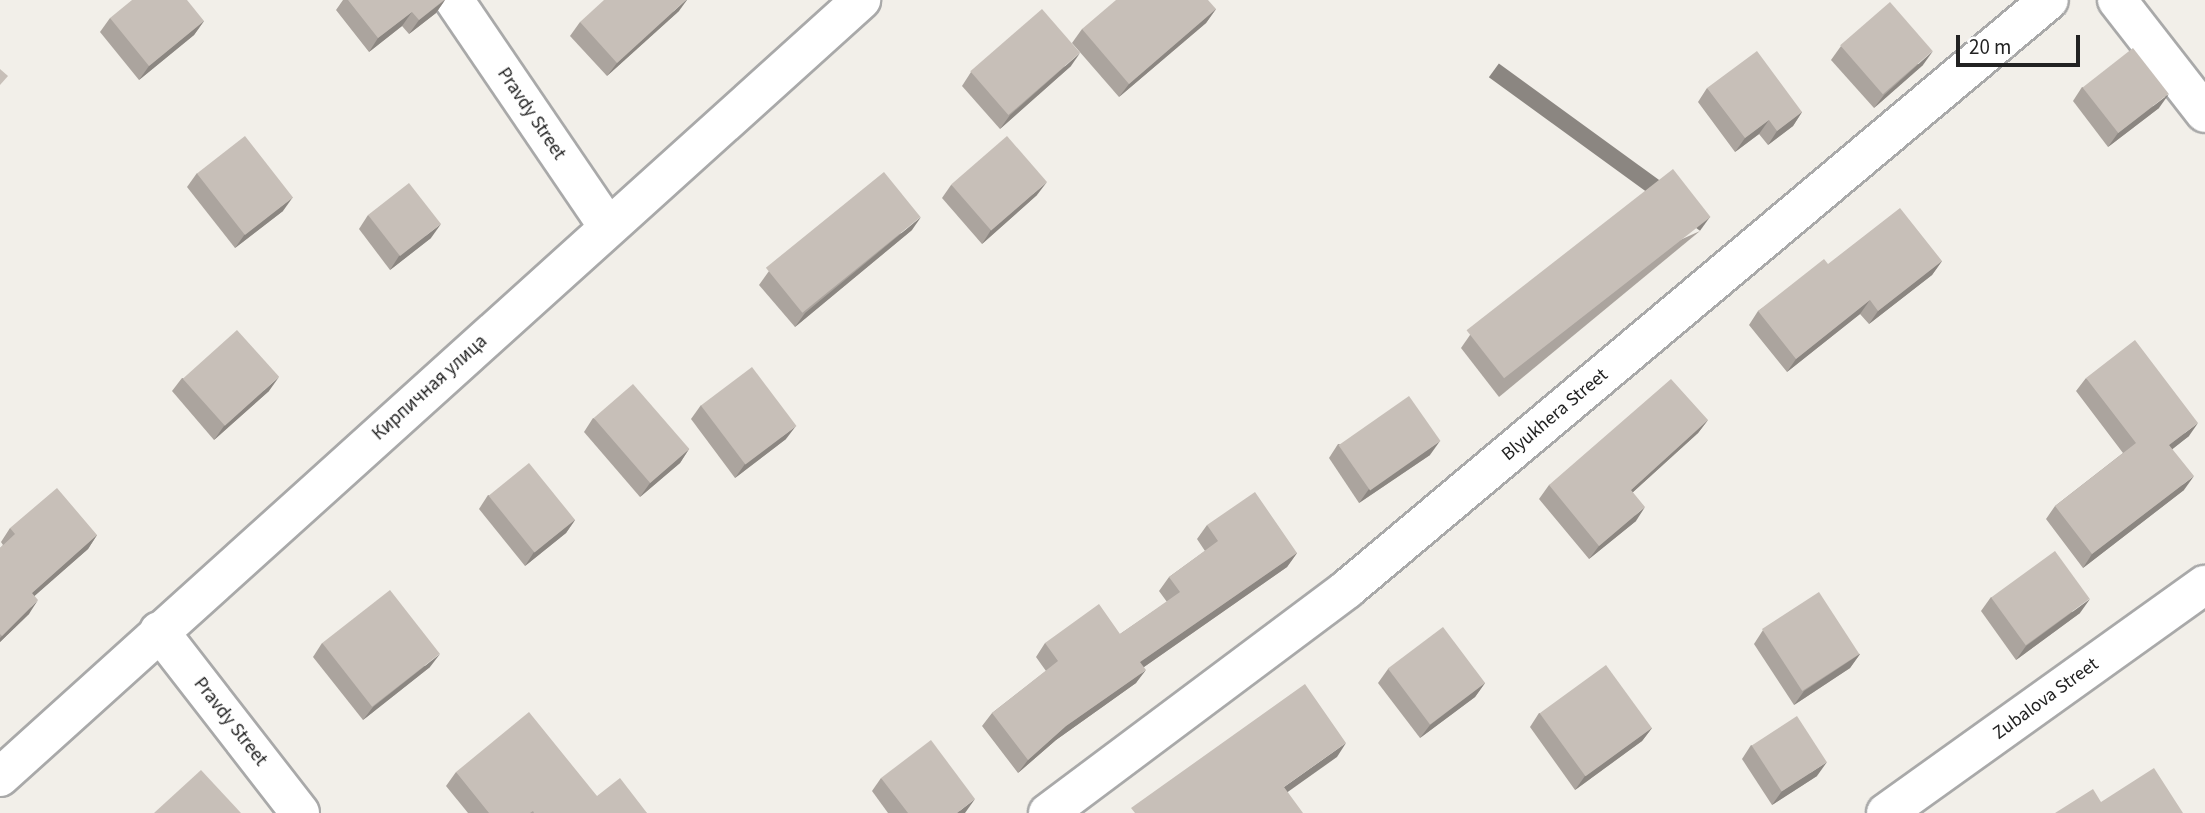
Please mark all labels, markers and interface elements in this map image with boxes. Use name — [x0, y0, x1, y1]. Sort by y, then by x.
scale bar — [1960, 21, 2084, 65]
text: 20 m — [1969, 32, 2011, 62]
street label: Pravdy Street — [492, 64, 570, 164]
street label: Кирпичная улица — [368, 330, 492, 446]
street label: Blyukhera Street — [1497, 364, 1613, 466]
street label: Zubalova Street — [1989, 653, 2103, 745]
street label: Pravdy Street — [188, 673, 272, 771]

